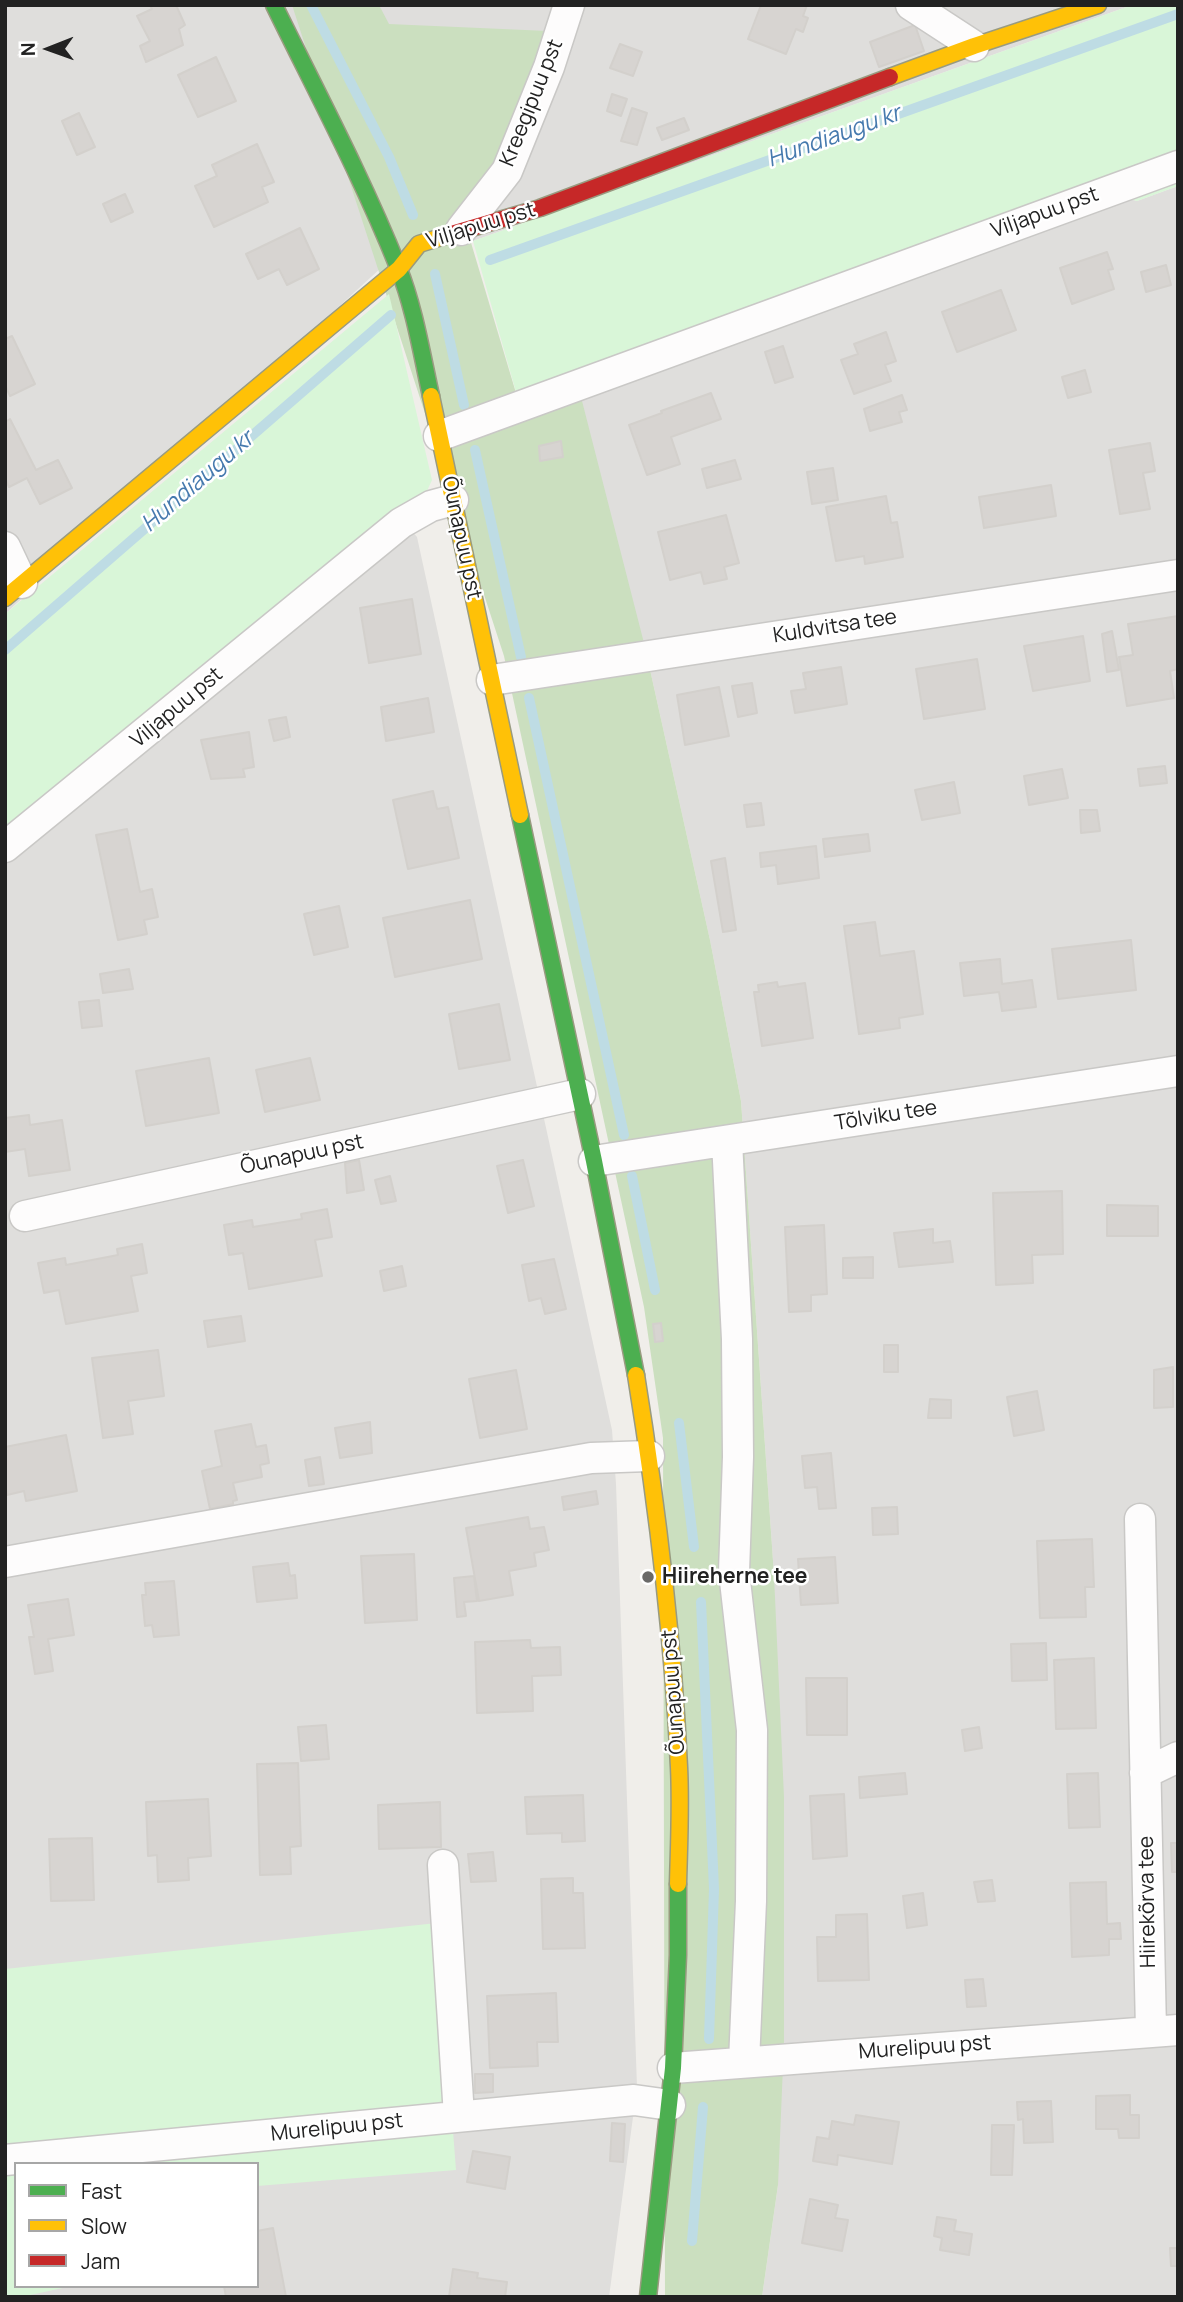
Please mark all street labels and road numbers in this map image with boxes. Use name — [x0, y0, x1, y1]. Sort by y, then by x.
street label: Kreegipuu pst — [495, 36, 569, 170]
street label: Viljapuu pst — [988, 182, 1102, 244]
street label: Viljapuu pst — [424, 198, 538, 254]
street label: Õunapuu pst — [436, 474, 486, 602]
street label: Kuldvitsa tee — [771, 605, 899, 649]
street label: Viljapuu pst — [126, 662, 228, 754]
street label: Tõlviku tee — [833, 1095, 939, 1137]
street label: Õunapuu pst — [238, 1130, 366, 1180]
street label: Õunapuu pst — [657, 1629, 691, 1755]
street label: Hiirekõrva tee — [1134, 1836, 1162, 1968]
street label: Murelipuu pst — [858, 2031, 992, 2065]
street label: Murelipuu pst — [270, 2109, 404, 2147]

